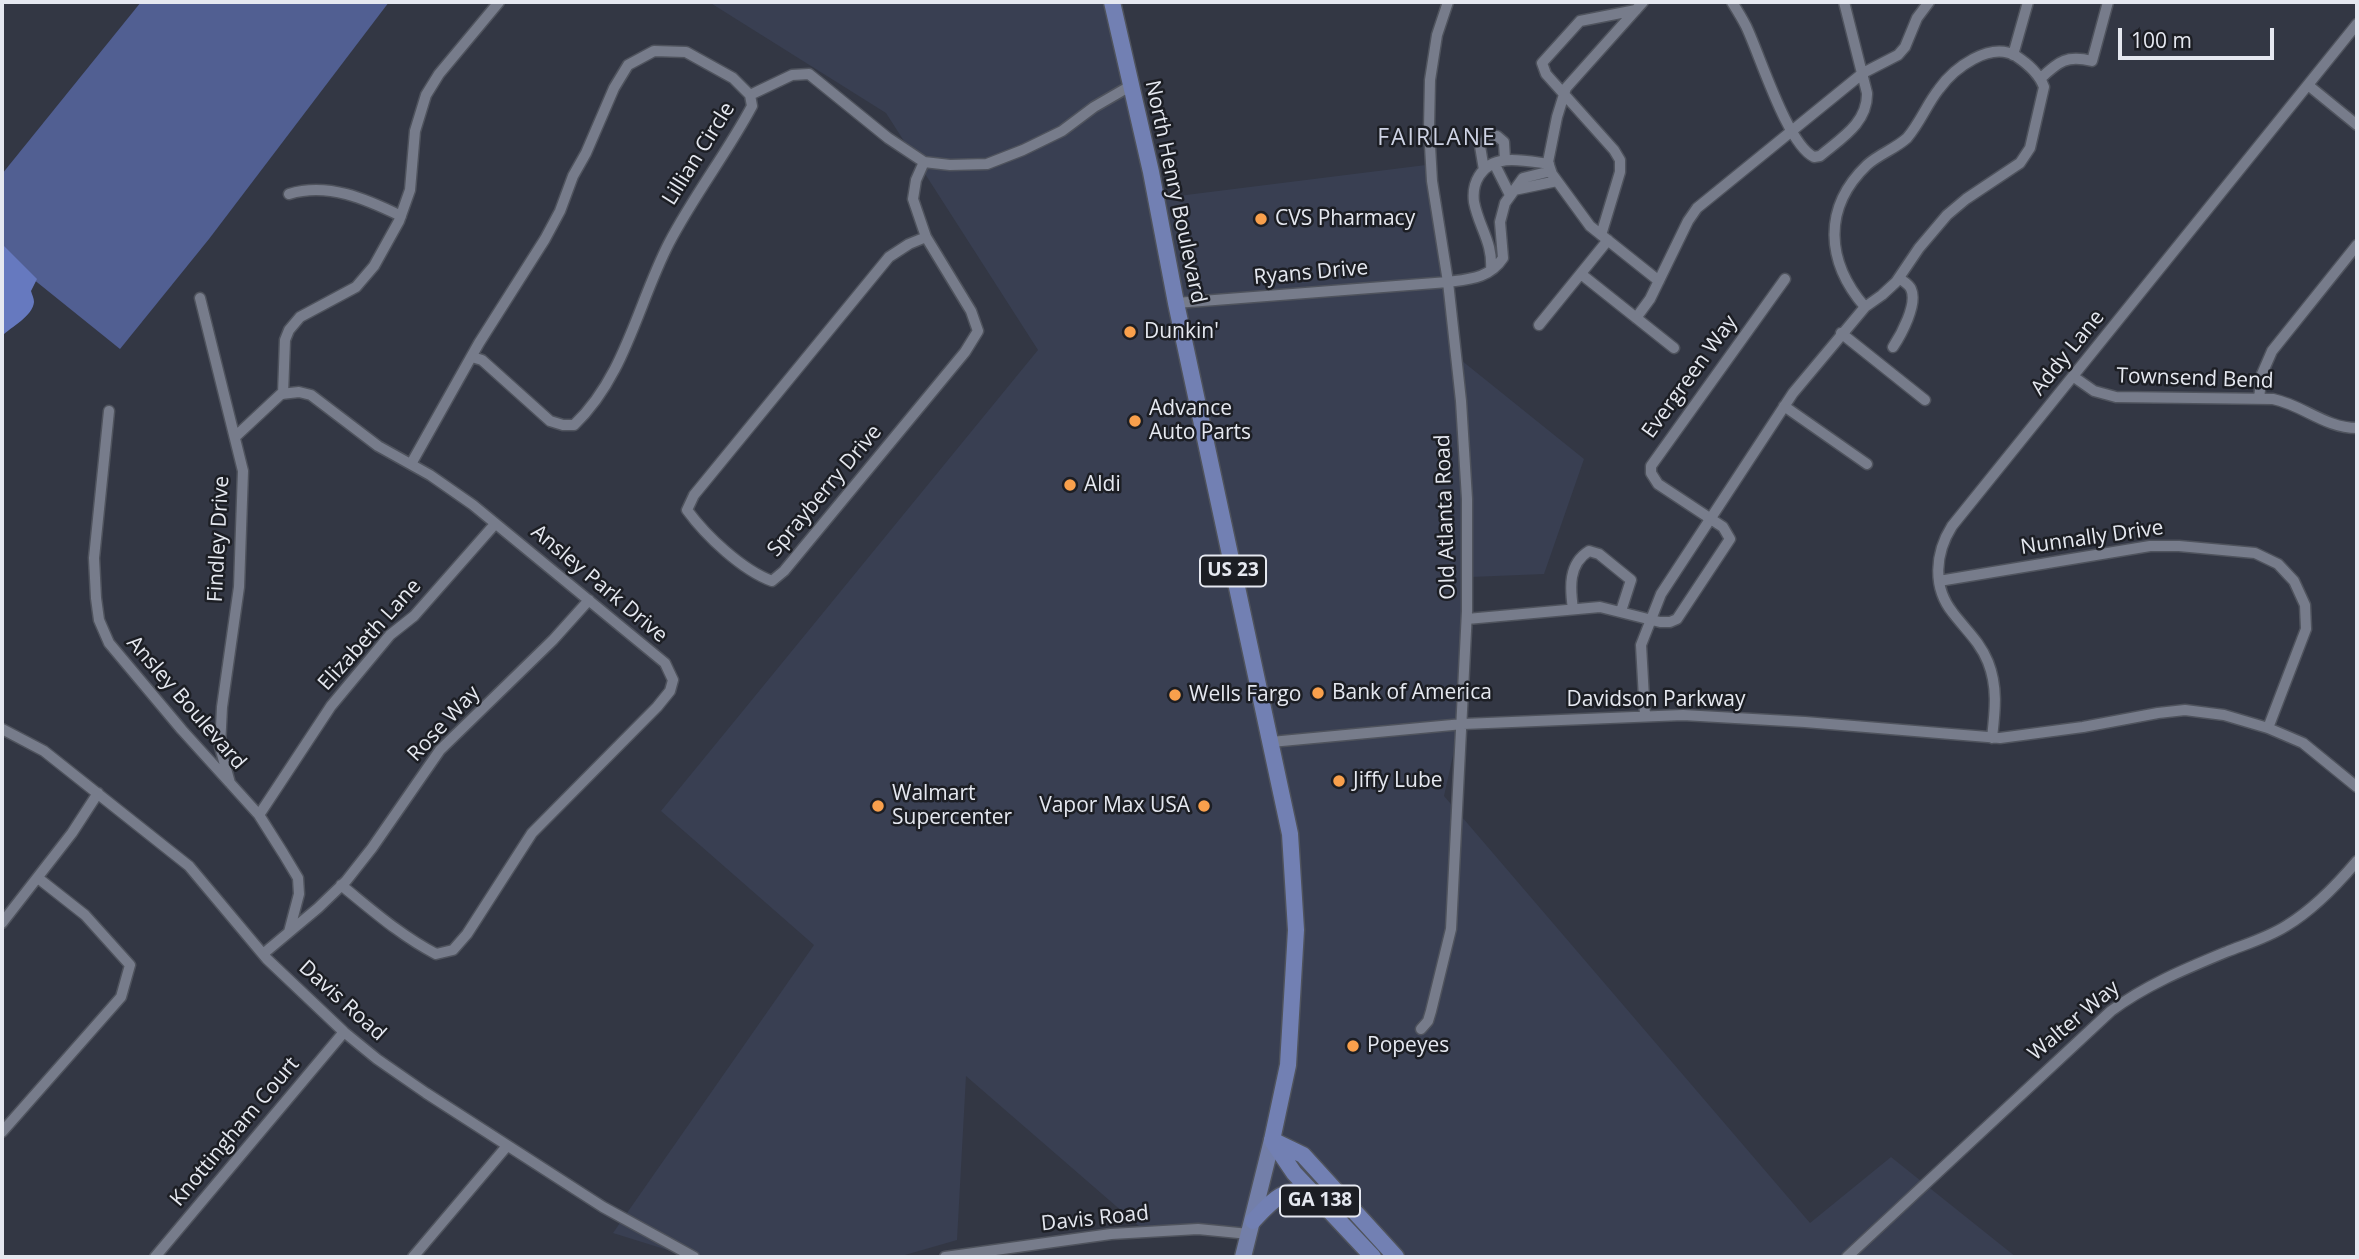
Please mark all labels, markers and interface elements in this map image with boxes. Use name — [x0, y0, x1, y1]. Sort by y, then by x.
scale bar — [2121, 14, 2277, 58]
text: 100 m — [2131, 26, 2192, 54]
street label: North Henry Boulevard — [1139, 78, 1211, 306]
street label: Lillian Circle — [657, 98, 741, 210]
district label: FAIRLANE — [1378, 124, 1496, 152]
place label: CVS Pharmacy — [1275, 206, 1415, 232]
marker: CVS Pharmacy — [1253, 211, 1269, 227]
street label: Ryans Drive — [1253, 255, 1369, 291]
street label: Addy Lane — [2026, 305, 2110, 401]
street label: Evergreen Way — [1637, 311, 1743, 443]
place label: Dunkin' — [1144, 319, 1219, 345]
marker: Dunkin' — [1122, 324, 1138, 340]
street label: Townsend Bend — [2116, 364, 2274, 394]
place label: Advance Auto Parts — [1149, 396, 1251, 446]
marker: Advance Auto Parts — [1127, 413, 1143, 429]
street label: Sprayberry Drive — [763, 420, 887, 562]
street label: Old Atlanta Road — [1431, 434, 1461, 600]
place label: Aldi — [1084, 472, 1121, 498]
street label: Findley Drive — [203, 475, 235, 603]
marker: Aldi — [1062, 477, 1078, 493]
street label: Nunnally Drive — [2019, 515, 2165, 561]
street label: Ansley Park Drive — [526, 520, 672, 648]
road number: US 23 — [1200, 556, 1266, 586]
street label: Elizabeth Lane — [313, 574, 427, 696]
street label: Ansley Boulevard — [121, 631, 251, 775]
place label: Bank of America — [1332, 680, 1492, 706]
street label: Rose Way — [403, 681, 485, 767]
place label: Wells Fargo — [1189, 682, 1301, 708]
marker: Bank of America — [1310, 685, 1326, 701]
marker: Wells Fargo — [1167, 687, 1183, 703]
street label: Davidson Parkway — [1567, 687, 1745, 713]
place label: Jiffy Lube — [1353, 768, 1443, 794]
marker: Jiffy Lube — [1331, 773, 1347, 789]
place label: Walmart Supercenter — [892, 781, 1012, 831]
place label: Vapor Max USA — [1039, 793, 1190, 819]
marker: Walmart Supercenter — [870, 798, 886, 814]
marker: Vapor Max USA — [1196, 798, 1212, 814]
street label: Davis Road — [293, 955, 391, 1047]
street label: Walter Way — [2023, 976, 2125, 1066]
place label: Popeyes — [1367, 1033, 1449, 1059]
marker: Popeyes — [1345, 1038, 1361, 1054]
street label: Knottingham Court — [165, 1052, 305, 1212]
road number: GA 138 — [1280, 1186, 1360, 1217]
street label: Davis Road — [1040, 1201, 1150, 1237]

